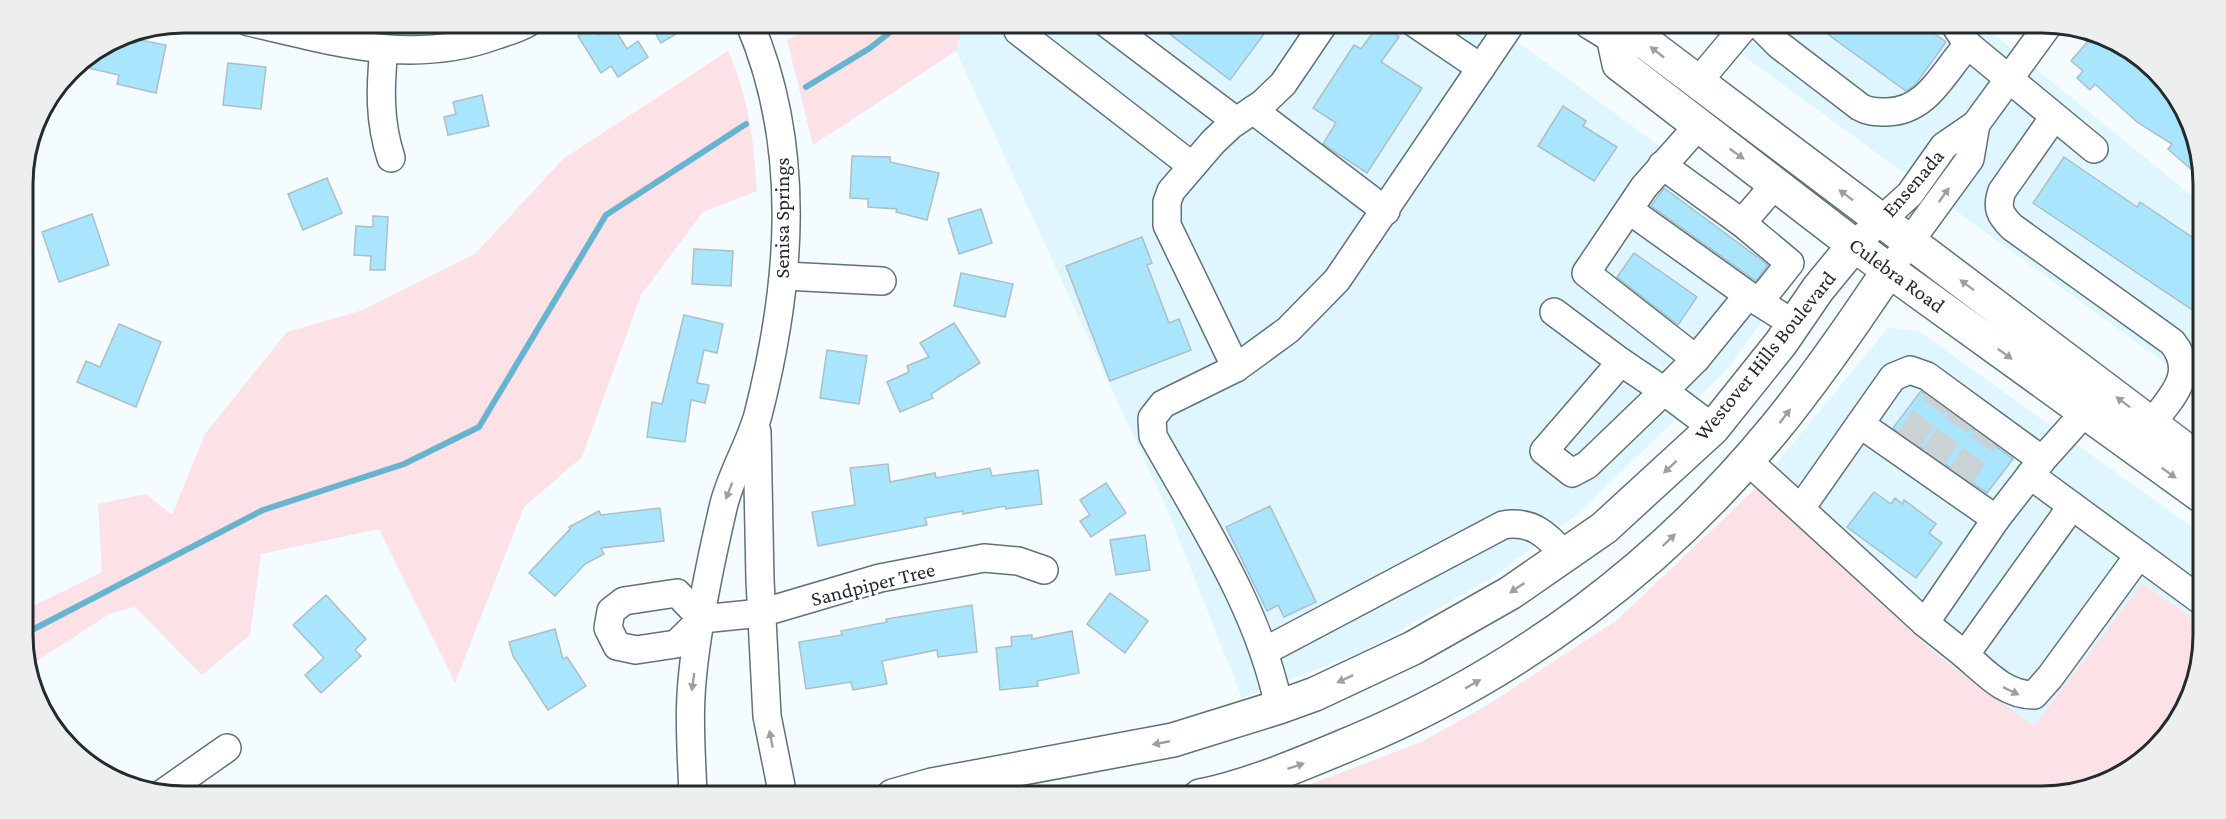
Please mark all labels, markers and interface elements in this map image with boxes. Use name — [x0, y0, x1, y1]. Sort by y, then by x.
one-way arrow — [1649, 45, 1665, 58]
street label: Ensenada — [1877, 144, 1949, 222]
one-way arrow — [1729, 148, 1744, 160]
street label: Senisa Springs — [770, 157, 794, 279]
one-way arrow — [1938, 187, 1950, 203]
one-way arrow — [1838, 189, 1854, 201]
street label: Culebra Road — [1845, 232, 1949, 318]
street label: Westover Hills Boulevard — [1689, 267, 1841, 445]
one-way arrow — [1959, 279, 1975, 292]
one-way arrow — [1996, 348, 2012, 360]
one-way arrow — [2115, 397, 2130, 409]
one-way arrow — [1778, 408, 1790, 423]
one-way arrow — [1663, 460, 1677, 474]
one-way arrow — [2161, 467, 2177, 479]
one-way arrow — [724, 482, 734, 500]
one-way arrow — [1662, 533, 1676, 547]
street label: Sandpiper Tree — [809, 557, 937, 611]
one-way arrow — [1510, 582, 1526, 594]
one-way arrow — [688, 672, 697, 691]
one-way arrow — [1337, 675, 1354, 684]
one-way arrow — [1465, 679, 1482, 689]
one-way arrow — [2003, 686, 2020, 695]
one-way arrow — [766, 729, 775, 748]
one-way arrow — [1152, 738, 1171, 747]
one-way arrow — [1287, 760, 1305, 770]

